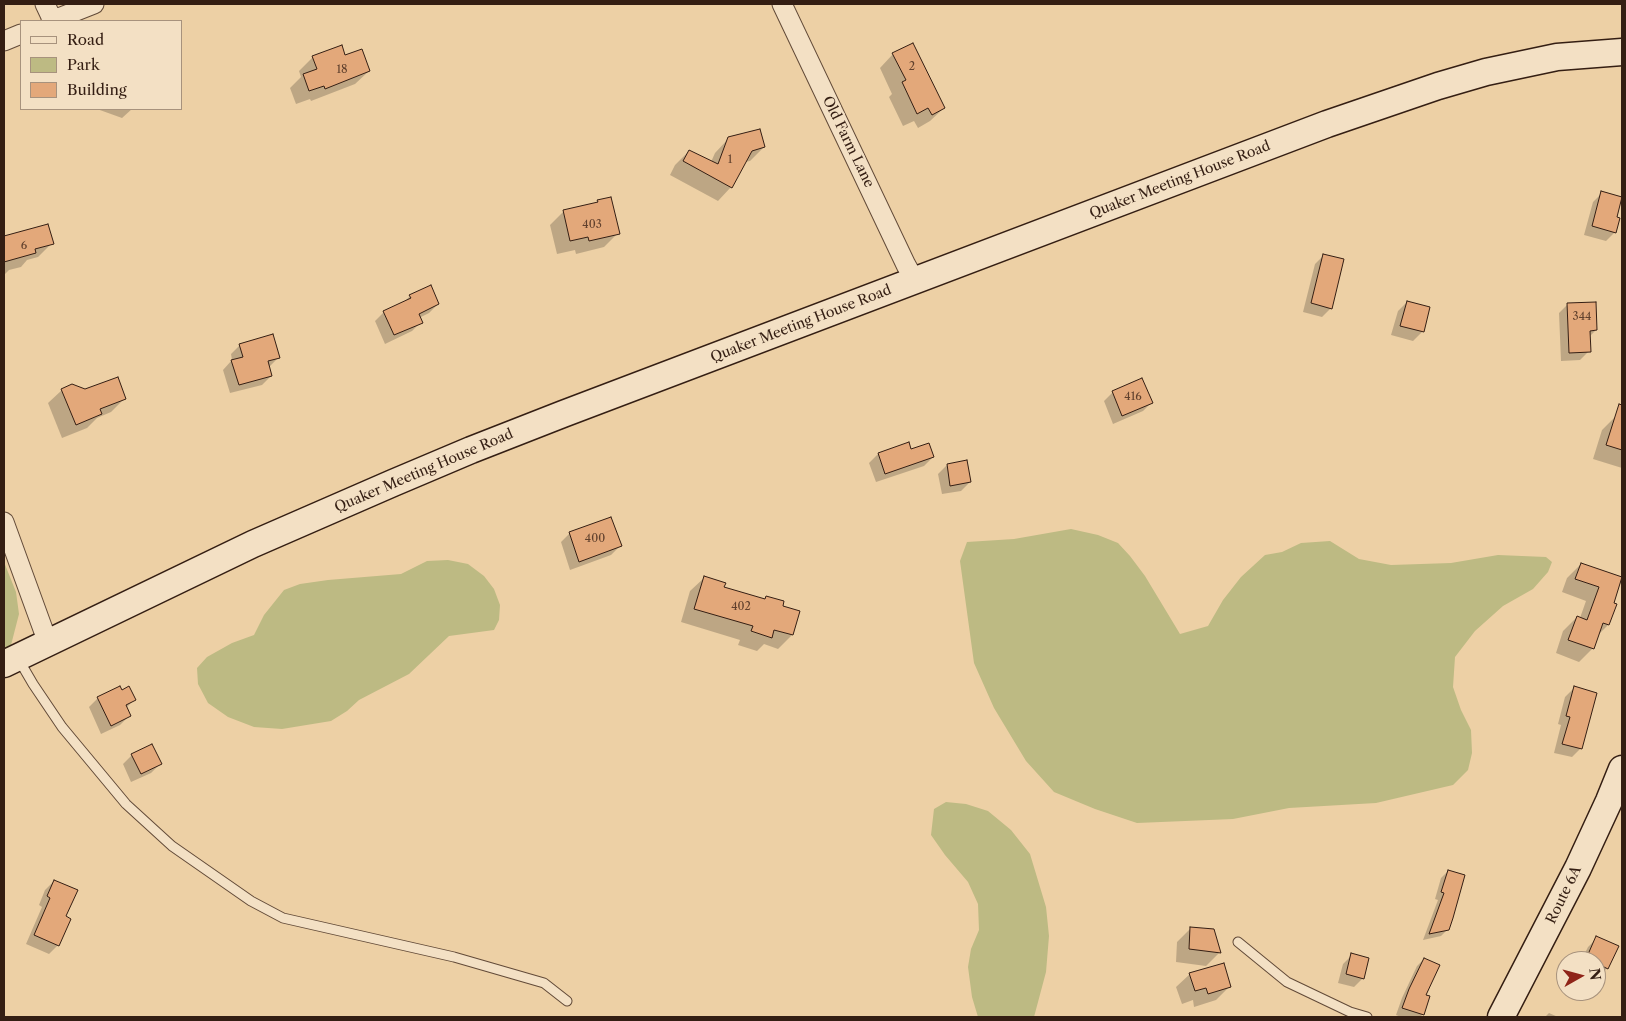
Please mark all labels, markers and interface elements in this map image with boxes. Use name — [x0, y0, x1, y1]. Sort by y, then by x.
legend — [20, 20, 182, 110]
text: Road — [67, 30, 104, 49]
text: Park — [67, 55, 100, 74]
house number: 2 — [909, 60, 915, 74]
house number: 18 — [336, 63, 348, 77]
text: Building — [67, 80, 127, 99]
street label: Old Farm Lane — [819, 93, 877, 191]
street label: Quaker Meeting House Road — [1087, 138, 1273, 222]
house number: 1 — [728, 153, 732, 167]
house number: 403 — [582, 218, 602, 232]
house number: 6 — [21, 239, 27, 253]
street label: Quaker Meeting House Road — [708, 282, 894, 366]
house number: 344 — [1573, 310, 1591, 324]
house number: 416 — [1124, 390, 1142, 404]
street label: Quaker Meeting House Road — [332, 426, 516, 516]
house number: 400 — [585, 532, 605, 546]
house number: 402 — [731, 600, 751, 614]
street label: Route 6A — [1543, 863, 1585, 927]
north arrow — [1556, 951, 1606, 1001]
text: N — [1585, 967, 1605, 981]

